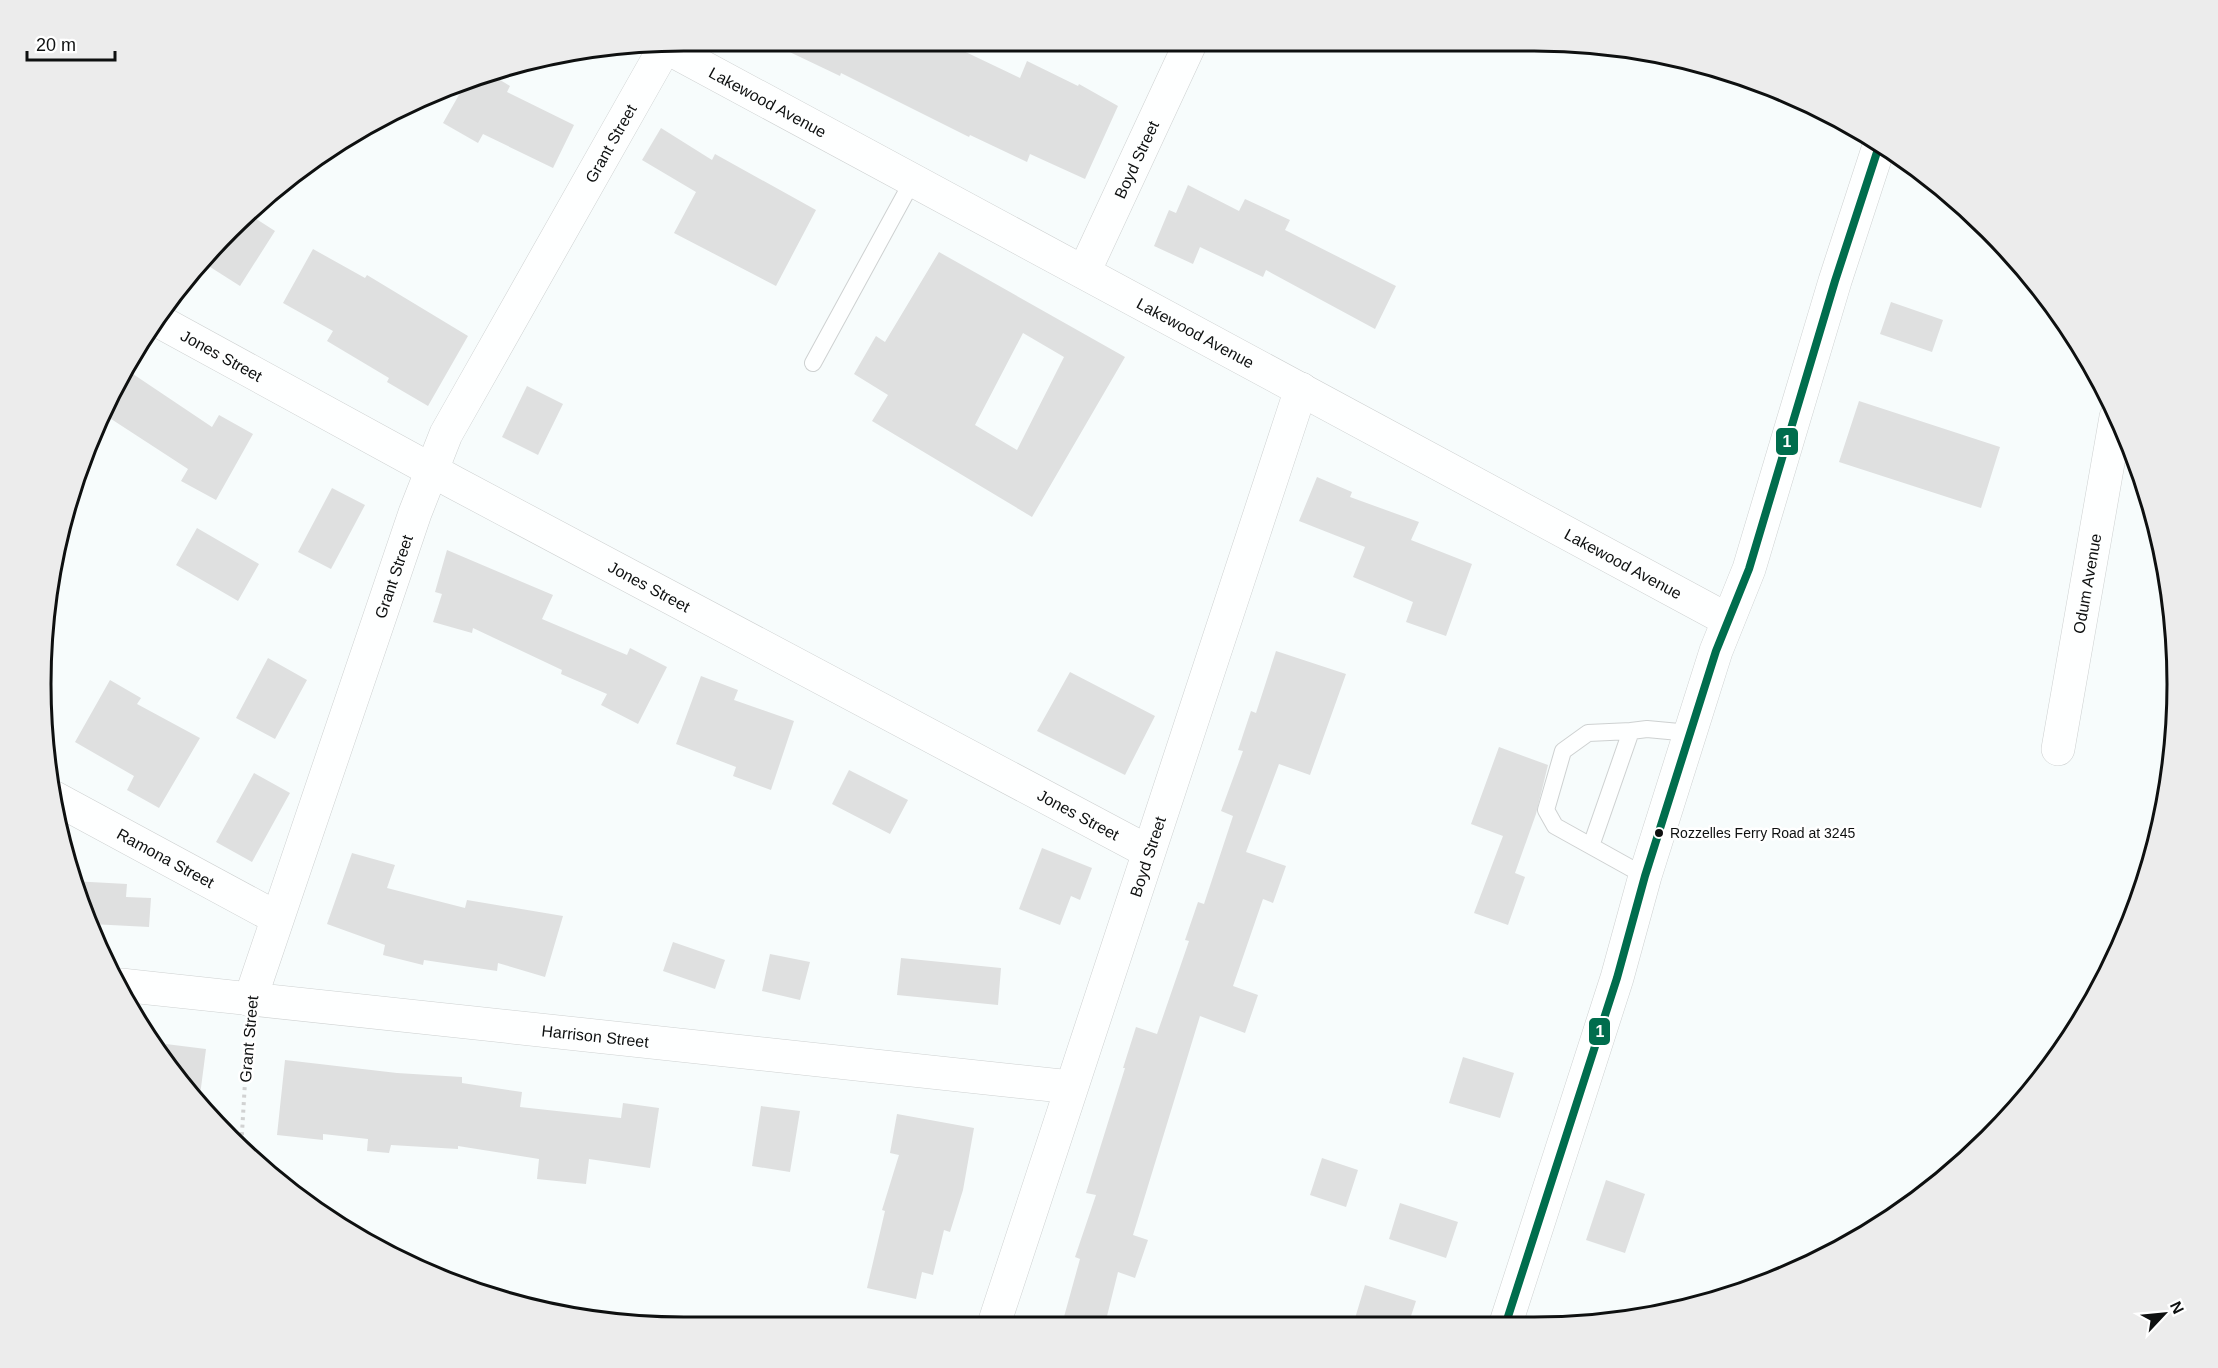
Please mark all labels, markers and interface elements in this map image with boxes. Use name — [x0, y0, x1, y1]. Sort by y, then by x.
scale bar — [27, 24, 116, 62]
text: 20 m — [36, 35, 76, 55]
street label: Lakewood Avenue — [706, 64, 829, 141]
street label: Grant Street — [582, 101, 640, 186]
street label: Boyd Street — [1111, 118, 1162, 201]
street label: Lakewood Avenue — [1134, 294, 1257, 371]
street label: Jones Street — [178, 326, 266, 385]
line badge: 1 — [1775, 427, 1799, 456]
text: 1 — [1783, 433, 1792, 450]
street label: Lakewood Avenue — [1562, 525, 1685, 602]
street label: Grant Street — [371, 532, 416, 621]
street label: Odum Avenue — [2070, 532, 2104, 635]
street label: Jones Street — [606, 558, 693, 615]
street label: Jones Street — [1035, 786, 1123, 843]
street label: Boyd Street — [1126, 814, 1169, 899]
street label: Ramona Street — [114, 825, 218, 891]
place label: Rozzelles Ferry Road at 3245 — [1670, 825, 1855, 841]
marker: Rozzelles Ferry Road at 3245 — [1653, 827, 1665, 839]
street label: Grant Street — [237, 994, 261, 1083]
line badge: 1 — [1588, 1017, 1611, 1046]
street label: Harrison Street — [541, 1022, 650, 1050]
text: 1 — [1596, 1023, 1605, 1040]
north arrow — [2134, 1284, 2194, 1344]
text: N — [2167, 1299, 2187, 1317]

